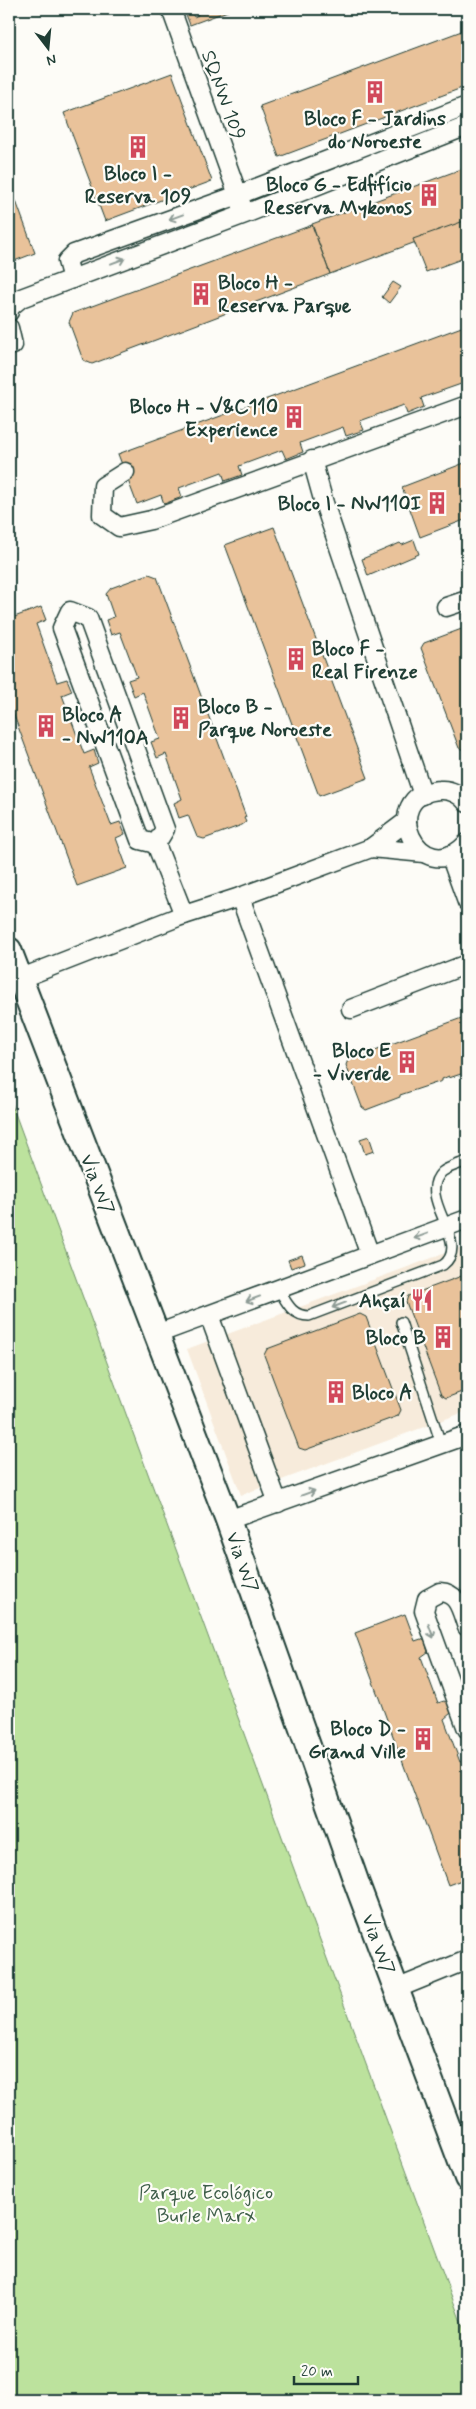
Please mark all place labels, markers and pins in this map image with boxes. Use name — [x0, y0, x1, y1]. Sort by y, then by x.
building icon: Bloco F - Jardins do Noroeste — [362, 79, 388, 105]
place label: Bloco F - Jardins do Noroeste — [304, 106, 446, 156]
building icon: Bloco I - Reserva 109 — [125, 134, 151, 160]
place label: Bloco I - Reserva 109 — [85, 161, 191, 211]
place label: Bloco G - Edfifício Reserva Mykonos — [264, 172, 412, 222]
building icon: Bloco G - Edfifício Reserva Mykonos — [416, 182, 442, 208]
place label: Bloco H - Reserva Parque — [218, 270, 352, 320]
building icon: Bloco H - Reserva Parque — [188, 281, 214, 307]
place label: Bloco H - V&C110 Experience — [129, 394, 278, 444]
building icon: Bloco H - V&C110 Experience — [281, 404, 307, 430]
building icon: Bloco I - NW110I — [424, 490, 450, 516]
place label: Bloco I - NW110I — [278, 491, 421, 518]
place label: Bloco F - Real Firenze — [312, 636, 418, 686]
building icon: Bloco F - Real Firenze — [283, 646, 309, 672]
place label: Bloco B - Parque Noroeste — [198, 694, 332, 744]
place label: Bloco A - NW110A — [62, 702, 149, 752]
building icon: Bloco B - Parque Noroeste — [168, 705, 194, 731]
building icon: Bloco A - NW110A — [33, 713, 59, 739]
place label: Bloco E - Viverde — [313, 1038, 392, 1088]
building icon: Bloco E - Viverde — [394, 1049, 420, 1075]
restaurant icon: Ahçaí — [409, 1287, 435, 1313]
place label: Ahçaí — [359, 1288, 406, 1315]
building icon: Bloco B — [430, 1324, 456, 1350]
place label: Bloco B — [366, 1325, 426, 1352]
building icon: Bloco A — [323, 1379, 349, 1405]
place label: Bloco A — [352, 1380, 413, 1407]
place label: Bloco D - Grand Ville — [308, 1716, 406, 1766]
building icon: Bloco D - Grand Ville — [410, 1726, 436, 1752]

